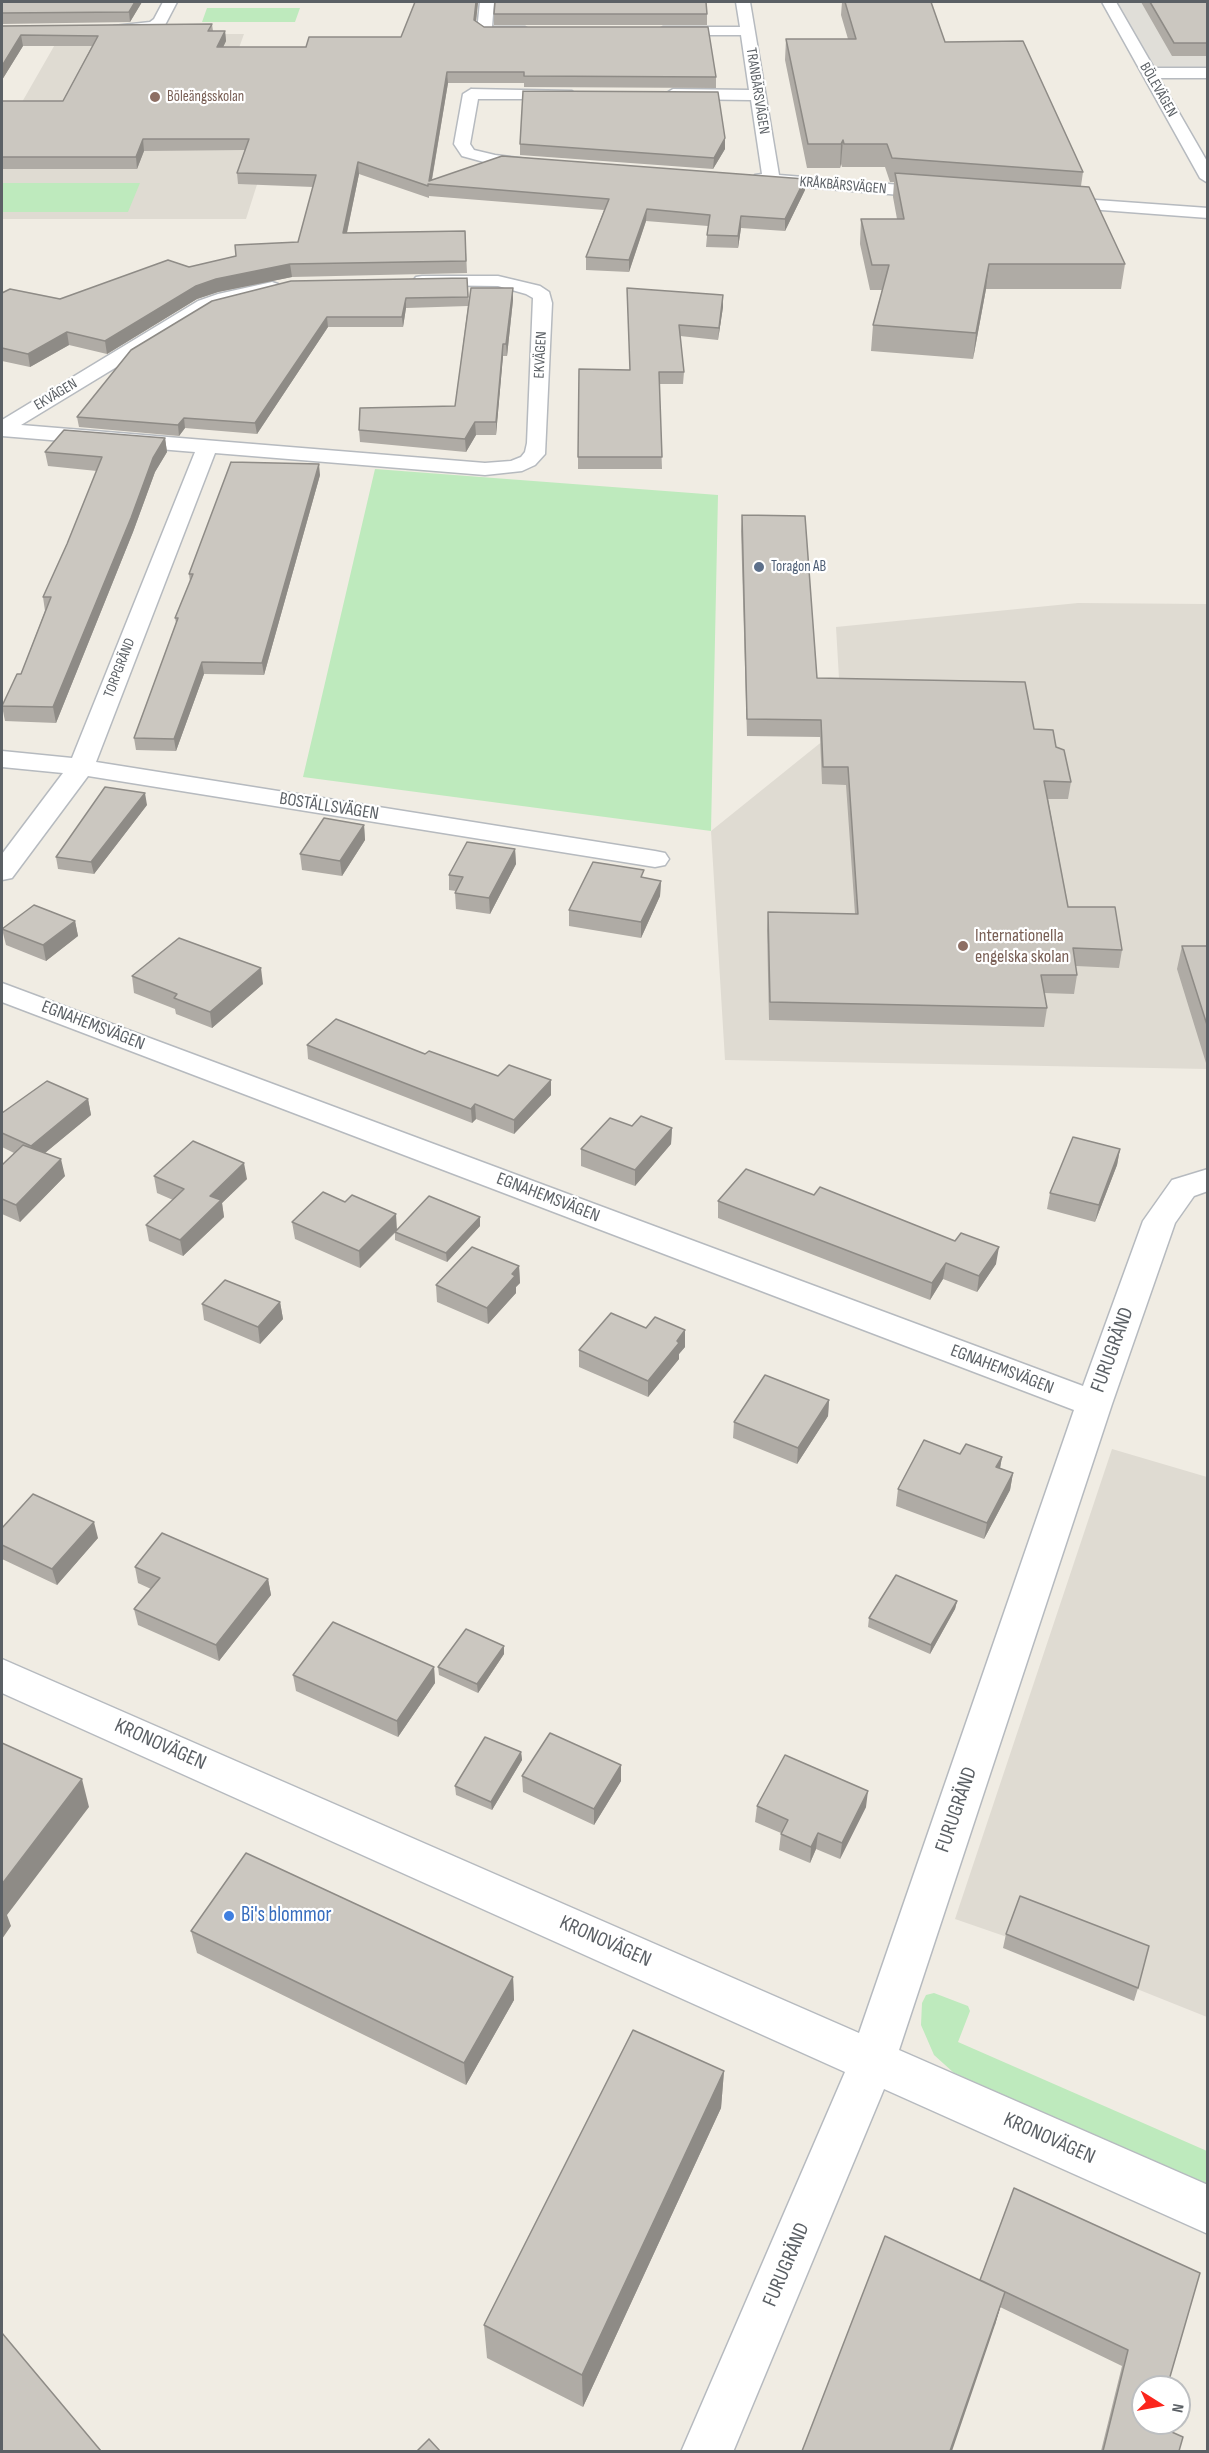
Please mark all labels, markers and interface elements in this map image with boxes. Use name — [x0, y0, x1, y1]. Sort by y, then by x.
street label: TRANBÄRSVÄGEN — [741, 46, 773, 136]
street label: BÖLEVÄGEN — [1135, 60, 1181, 120]
place label: Böleängsskolan — [167, 88, 244, 106]
marker: Böleängsskolan — [148, 90, 162, 104]
street label: KRÅKBÄRSVÄGEN — [799, 173, 887, 199]
street label: EKVÄGEN — [531, 331, 551, 379]
street label: EKVÄGEN — [31, 375, 81, 415]
place label: Toragon AB — [771, 558, 826, 576]
marker: Toragon AB — [752, 560, 766, 574]
street label: TORPGRÄND — [100, 636, 140, 700]
street label: BOSTÄLLSVÄGEN — [278, 788, 380, 826]
place label: Internationella engelska skolan — [975, 925, 1069, 968]
marker: Internationella engelska skolan — [956, 939, 970, 953]
street label: EGNAHEMSVÄGEN — [38, 996, 148, 1056]
street label: EGNAHEMSVÄGEN — [493, 1168, 603, 1228]
street label: FURUGRÄND — [1086, 1304, 1140, 1396]
street label: EGNAHEMSVÄGEN — [947, 1340, 1057, 1400]
street label: KRONOVÄGEN — [110, 1714, 210, 1776]
street label: FURUGRÄND — [931, 1764, 983, 1856]
place label: Bi's blommor — [241, 1903, 331, 1929]
marker: Bi's blommor — [222, 1909, 236, 1923]
street label: KRONOVÄGEN — [555, 1911, 655, 1973]
street label: KRONOVÄGEN — [999, 2108, 1099, 2170]
street label: FURUGRÄND — [758, 2219, 816, 2311]
north arrow — [1131, 2375, 1191, 2435]
text: N — [1167, 2402, 1187, 2414]

